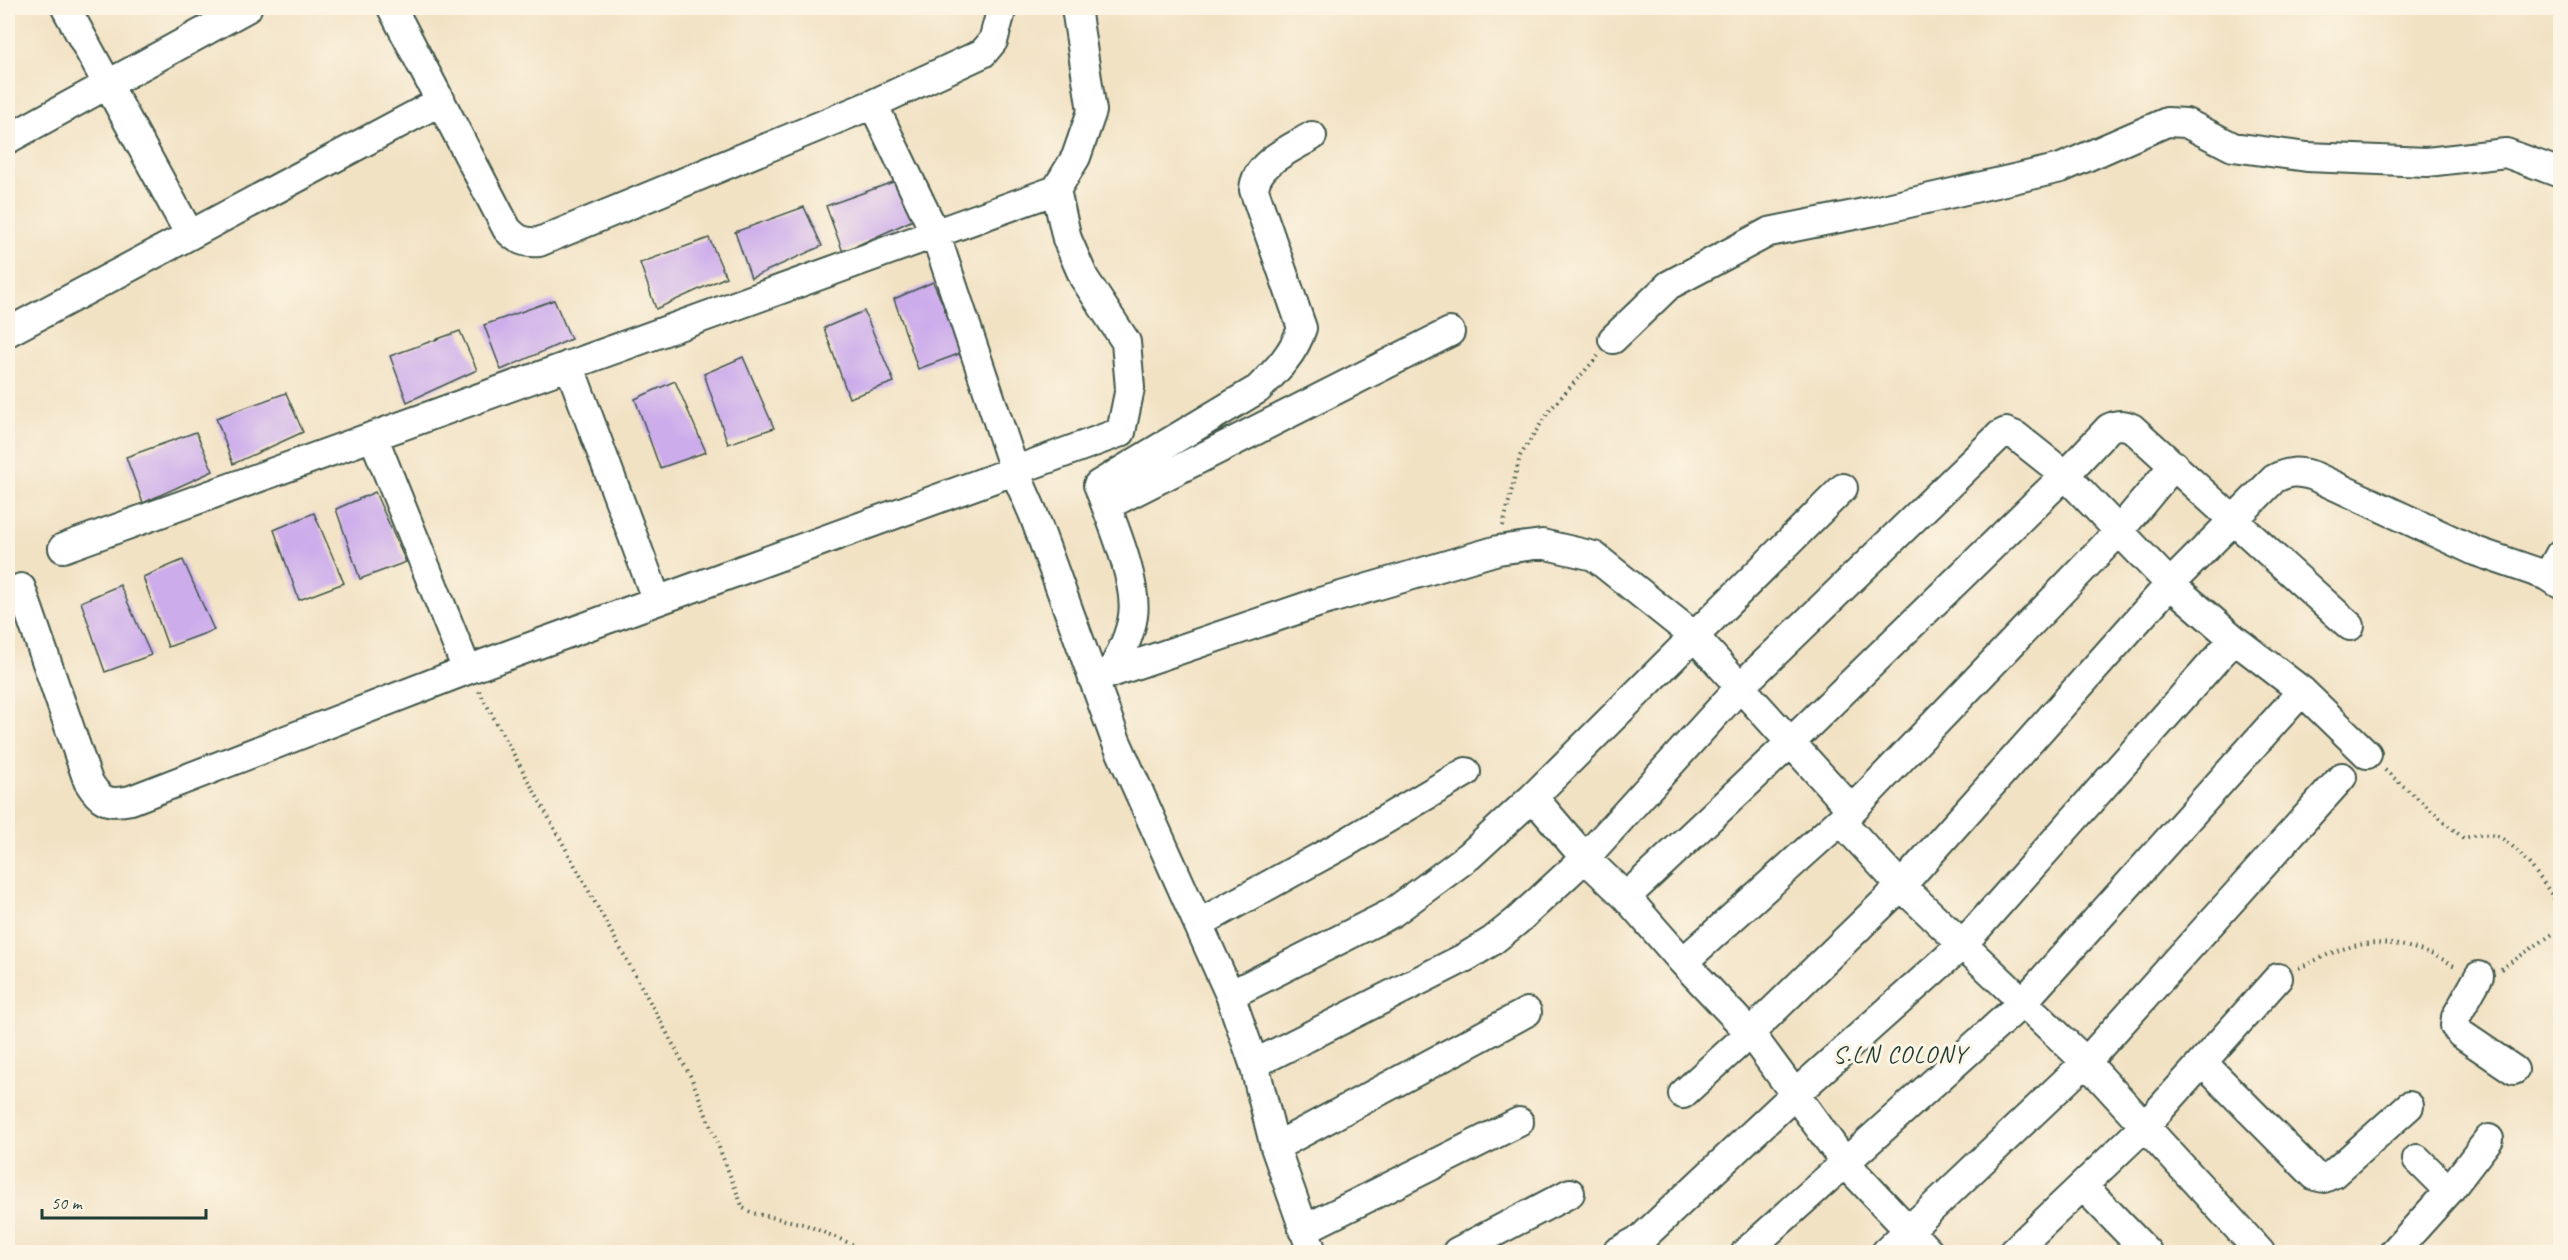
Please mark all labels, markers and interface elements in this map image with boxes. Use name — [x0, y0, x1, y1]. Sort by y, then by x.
district label: S.LN COLONY — [1833, 1039, 1970, 1069]
scale bar — [42, 1182, 206, 1220]
text: 50 m — [51, 1192, 84, 1214]

